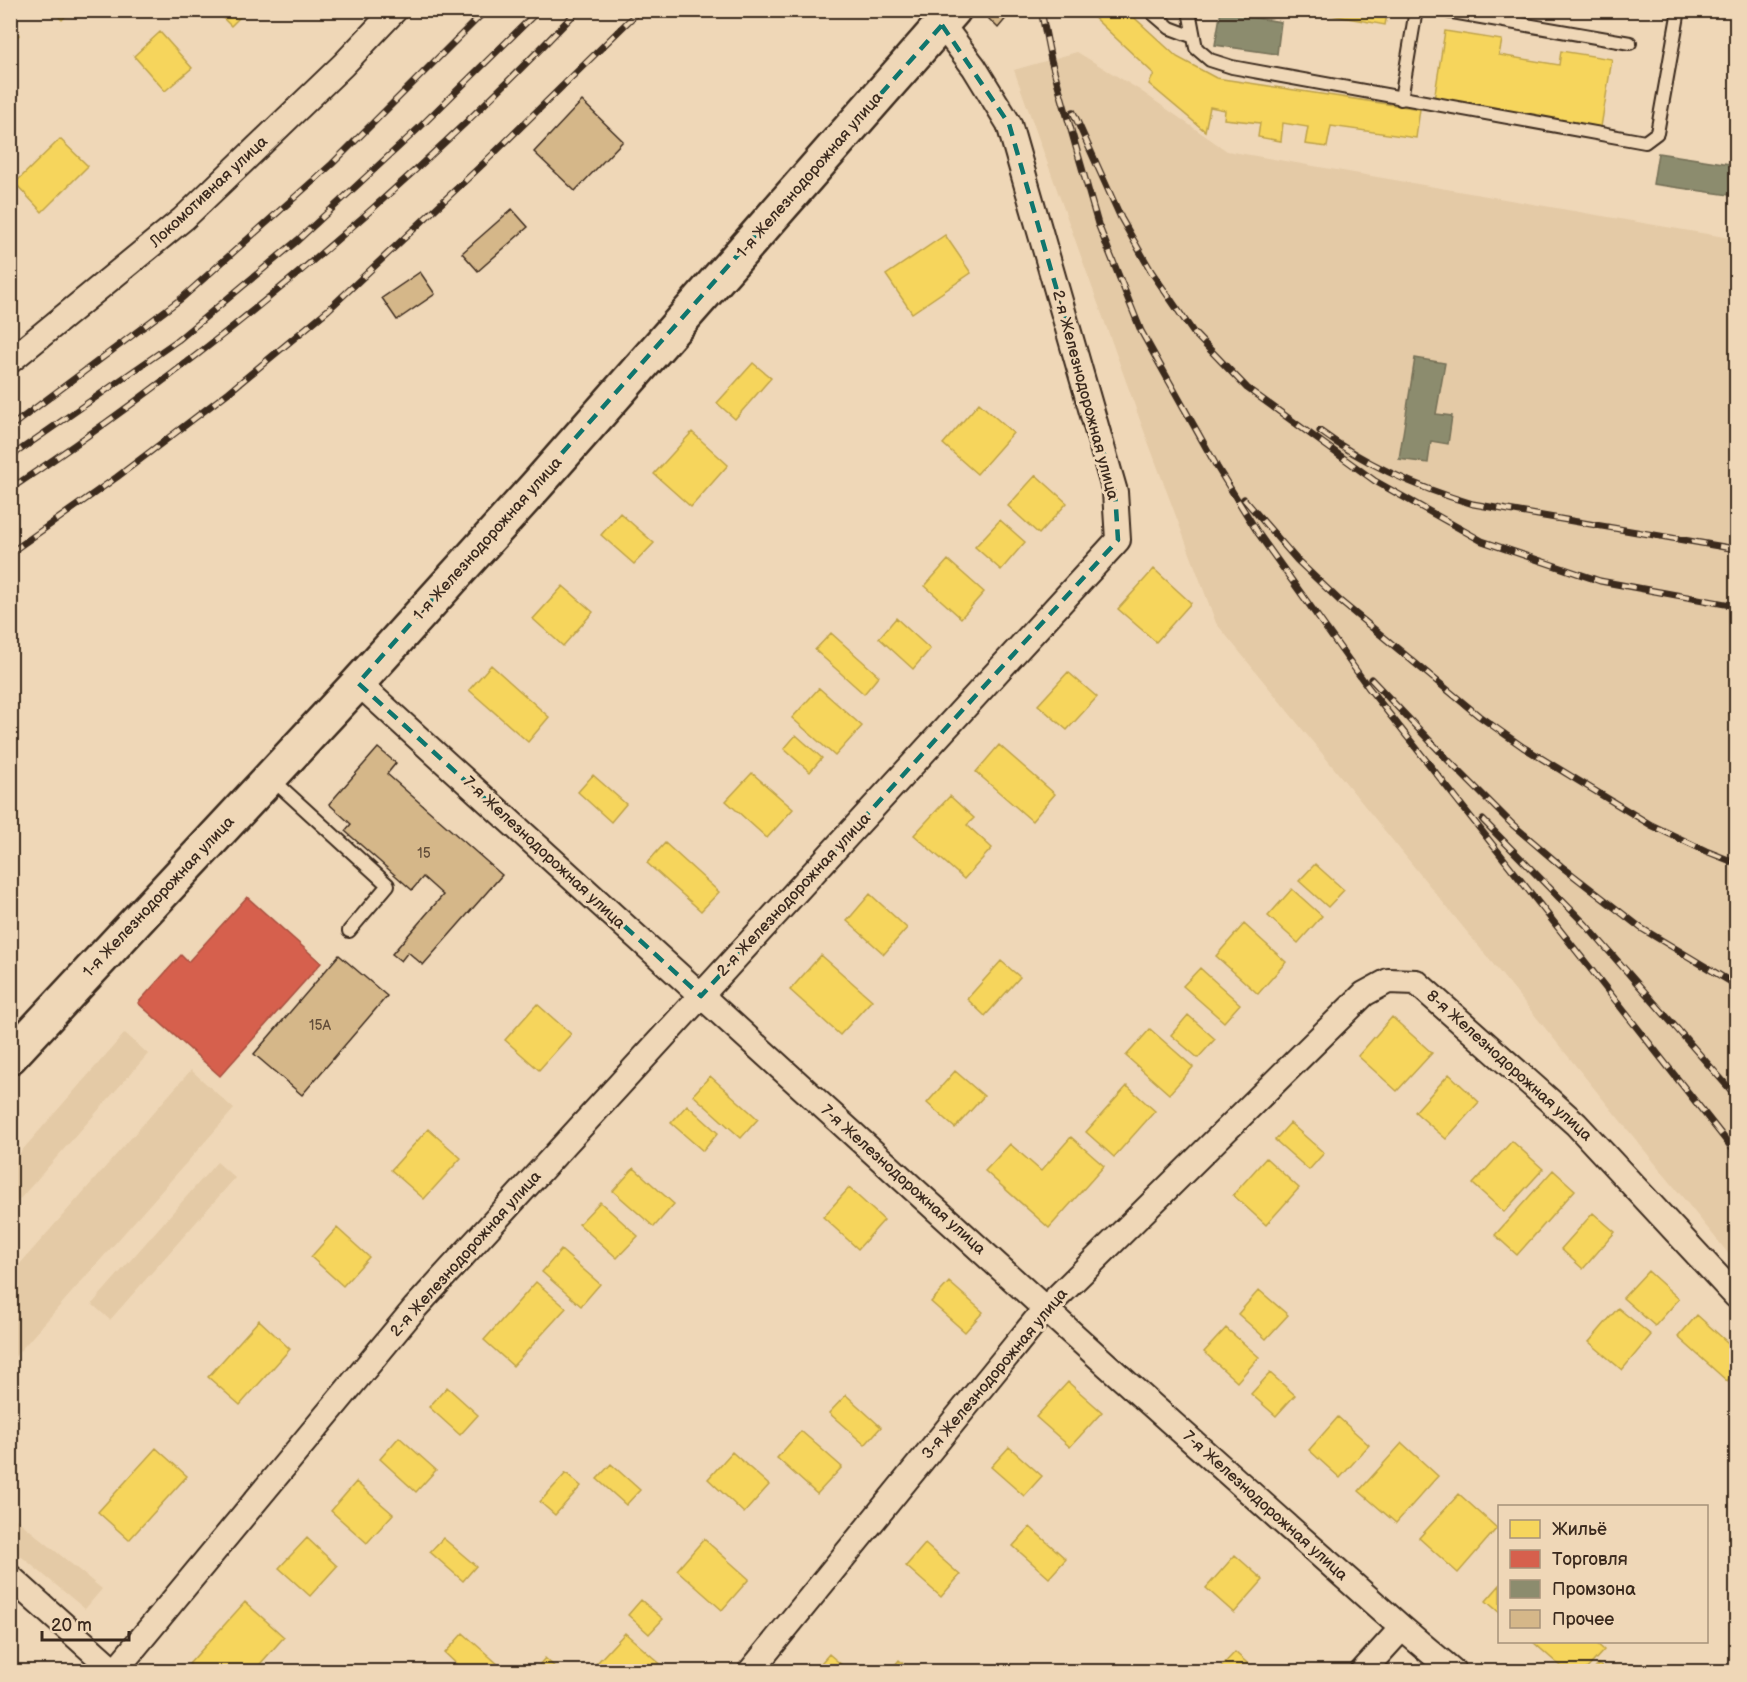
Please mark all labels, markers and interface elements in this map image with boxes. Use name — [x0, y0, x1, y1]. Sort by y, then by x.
street label: 1-я Железнодорожная улица — [733, 88, 887, 262]
street label: Локомотивная улица — [145, 132, 272, 252]
street label: 2-я Железнодорожная улица — [1048, 288, 1122, 502]
street label: 1-я Железнодорожная улица — [410, 453, 567, 625]
street label: 7-я Железнодорожная улица — [459, 773, 629, 934]
street label: 2-я Железнодорожная улица — [713, 809, 875, 981]
street label: 1-я Железнодорожная улица — [79, 812, 239, 981]
house number: 15 — [417, 845, 431, 862]
street label: 8-я Железнодорожная улица — [1422, 987, 1596, 1146]
house number: 15А — [309, 1017, 331, 1034]
street label: 7-я Железнодорожная улица — [817, 1101, 990, 1259]
street label: 2-я Железнодорожная улица — [387, 1167, 546, 1341]
street label: 3-я Железнодорожная улица — [918, 1284, 1072, 1463]
street label: 7-я Железнодорожная улица — [1179, 1427, 1352, 1585]
legend — [1498, 1505, 1708, 1643]
text: Жильё — [1552, 1519, 1607, 1540]
text: Торговля — [1552, 1549, 1628, 1570]
text: Промзона — [1552, 1579, 1636, 1600]
scale bar — [42, 1604, 129, 1642]
text: Прочее — [1552, 1609, 1614, 1630]
text: 20 m — [51, 1615, 92, 1636]

